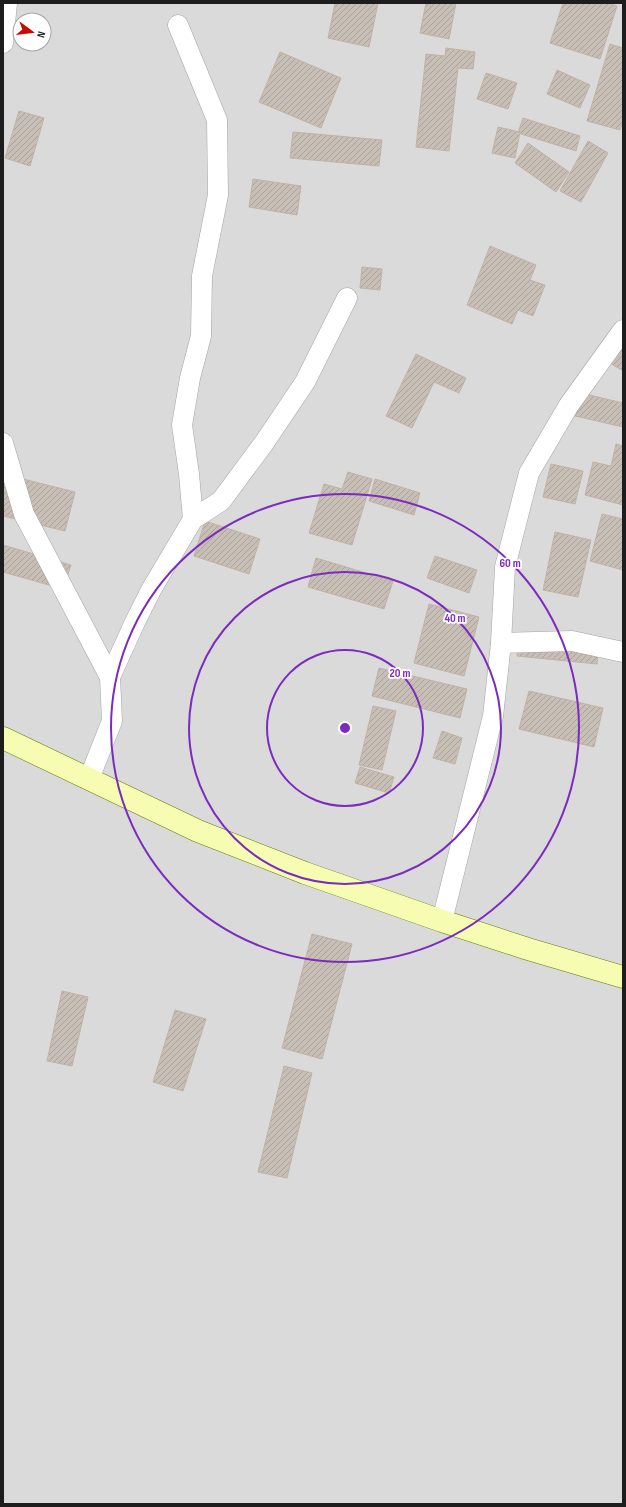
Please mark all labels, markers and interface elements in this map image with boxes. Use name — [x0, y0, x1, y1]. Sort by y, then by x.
north arrow — [12, 12, 52, 52]
text: N — [34, 30, 48, 39]
text: 60 m — [499, 556, 521, 571]
text: 40 m — [444, 611, 466, 626]
text: 20 m — [390, 666, 410, 681]
centre of rings — [338, 721, 352, 735]

